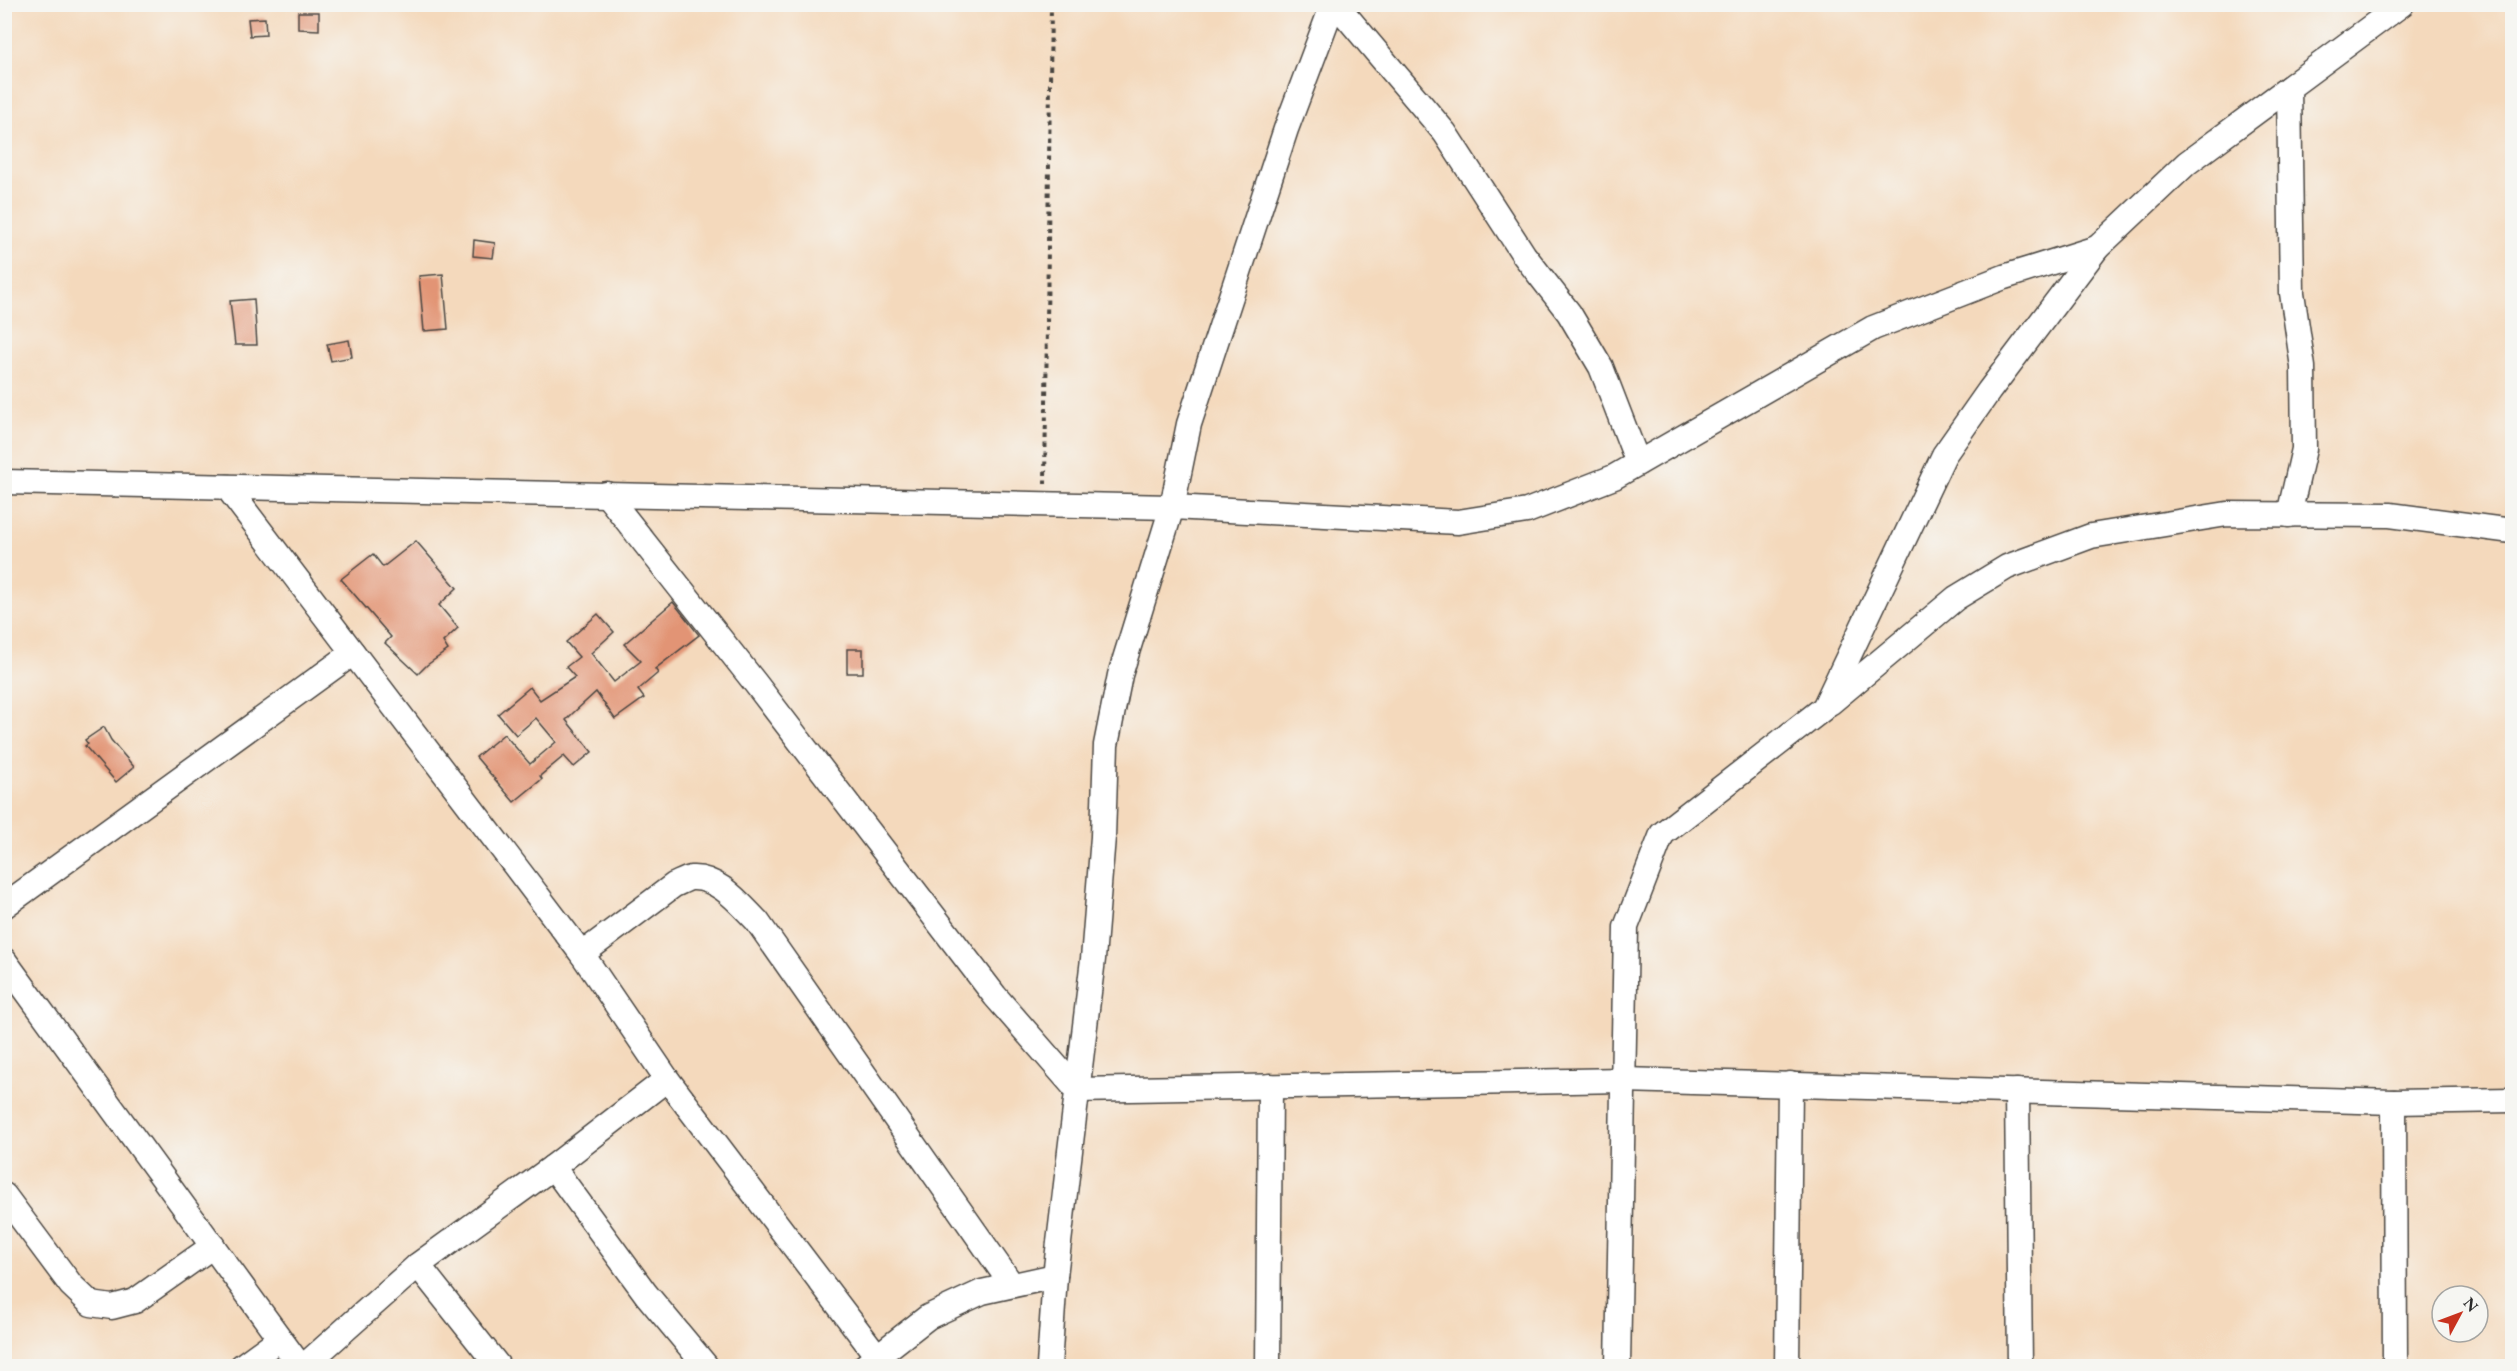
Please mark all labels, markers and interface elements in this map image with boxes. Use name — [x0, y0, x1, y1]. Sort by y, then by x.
north arrow — [2430, 1284, 2490, 1344]
text: N — [2459, 1293, 2483, 1316]

